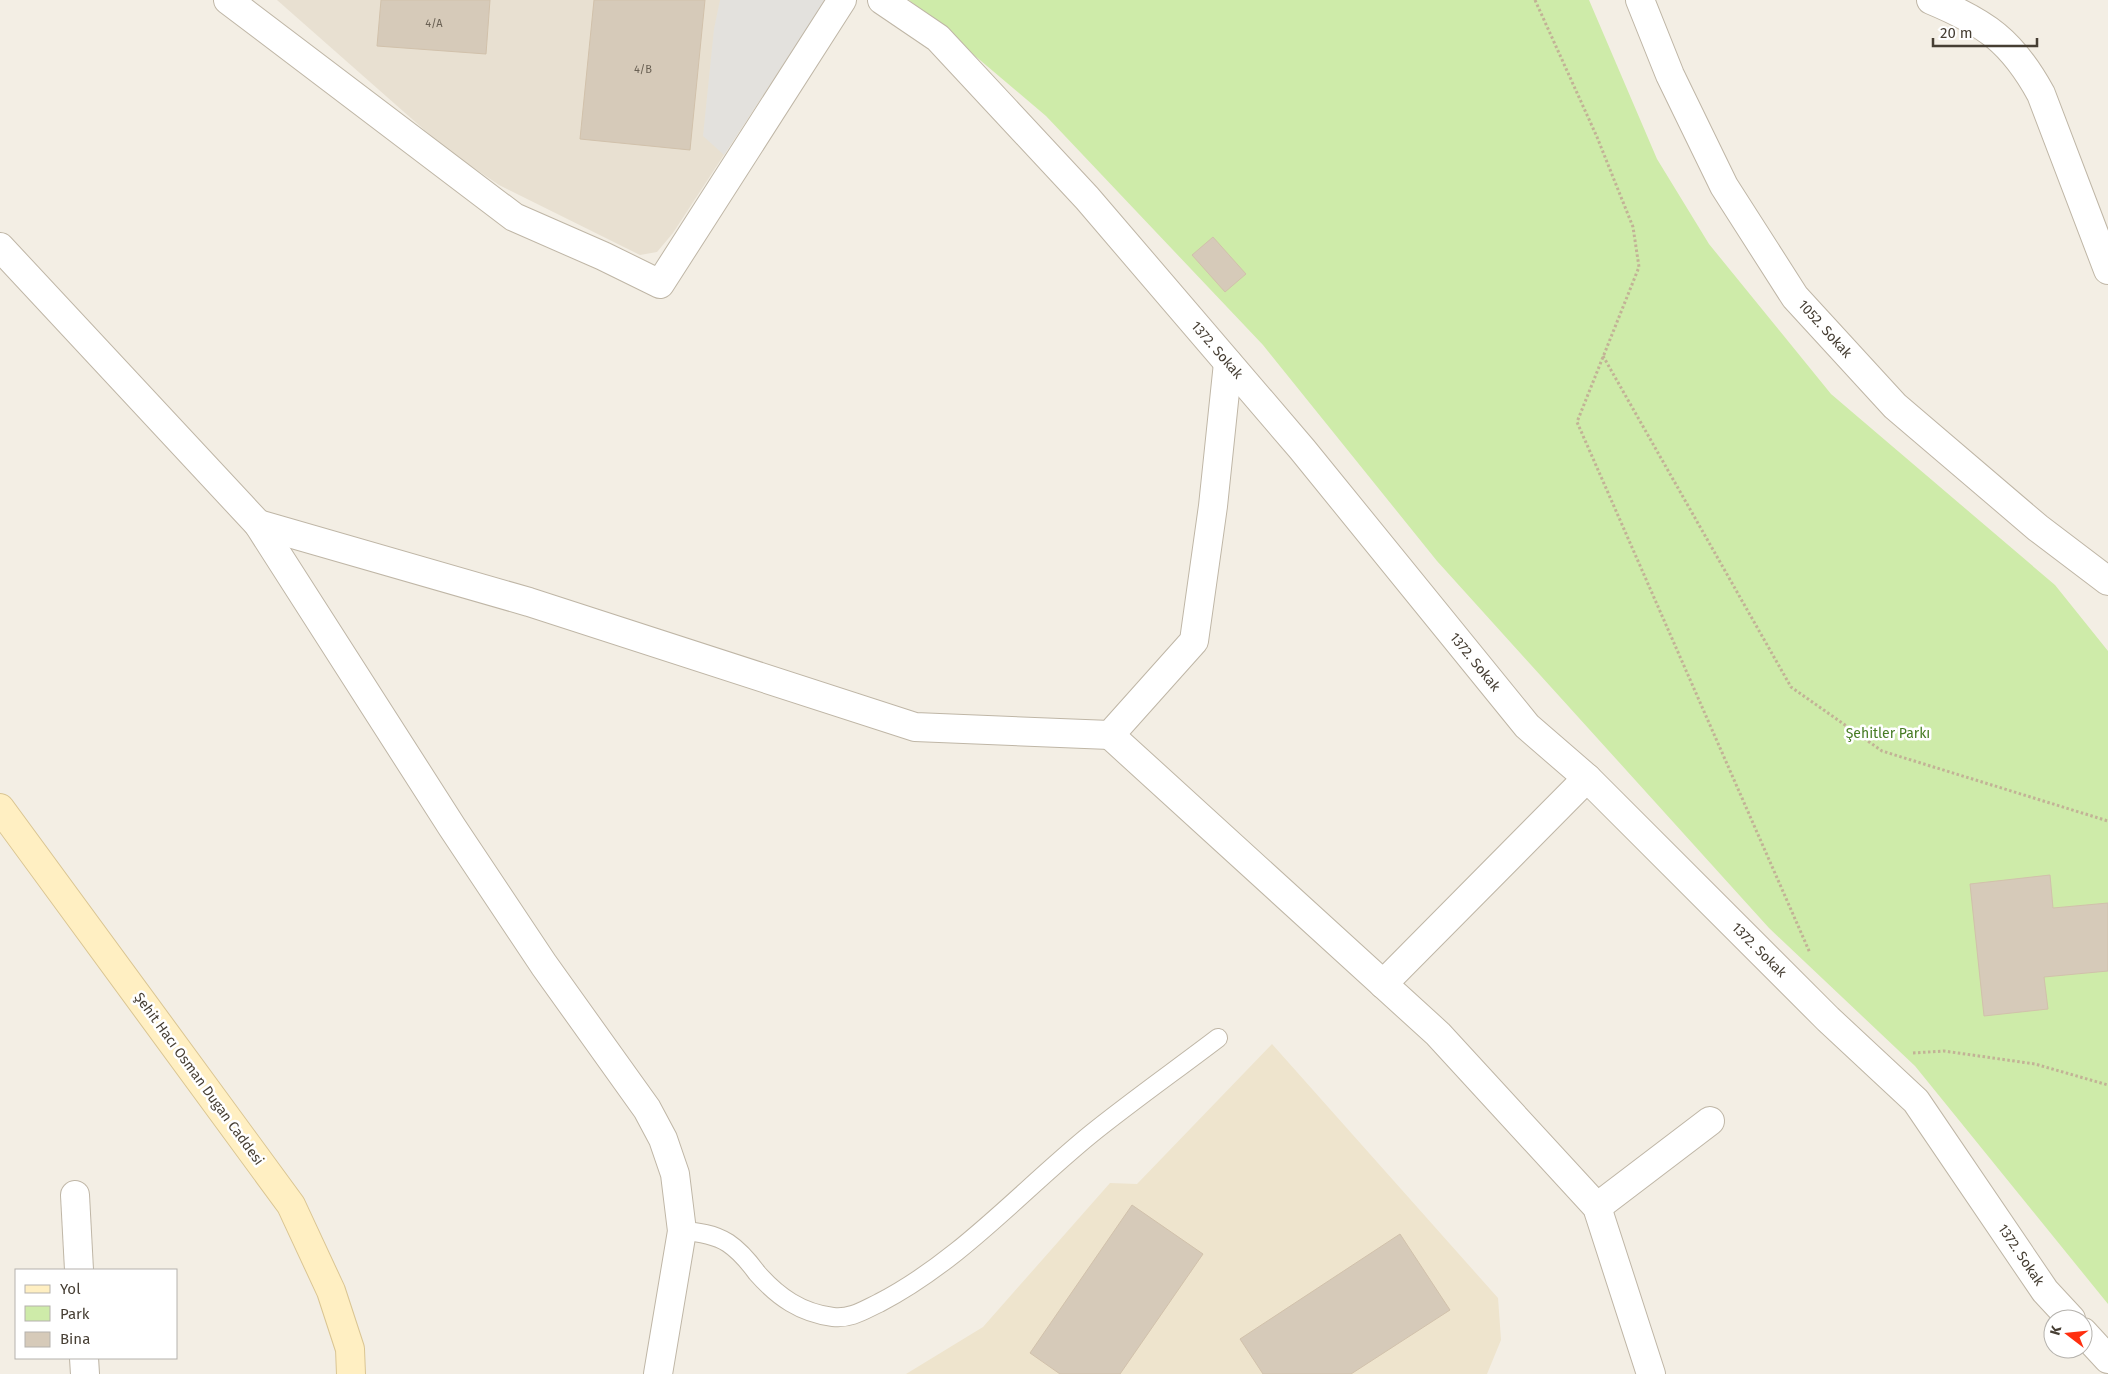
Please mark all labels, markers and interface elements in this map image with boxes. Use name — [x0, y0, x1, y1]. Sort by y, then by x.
scale bar — [1933, 15, 2037, 47]
house number: 4/A — [425, 17, 443, 30]
text: 20 m — [1940, 24, 1973, 42]
house number: 4/B — [634, 63, 652, 76]
street label: 1052. Sokak — [1795, 296, 1856, 362]
street label: 1372. Sokak — [1187, 318, 1247, 383]
street label: 1372. Sokak — [1446, 629, 1504, 695]
park label: Şehitler Parkı — [1846, 725, 1930, 742]
street label: 1372. Sokak — [1728, 919, 1791, 982]
street label: Şehit Hacı Osman Dugan Caddesi — [131, 989, 267, 1169]
street label: 1372. Sokak — [1994, 1221, 2048, 1290]
legend — [15, 1269, 178, 1359]
text: Yol — [60, 1280, 81, 1298]
text: Park — [60, 1305, 90, 1323]
north arrow — [2043, 1309, 2093, 1359]
text: K — [2047, 1323, 2066, 1337]
text: Bina — [60, 1330, 90, 1348]

